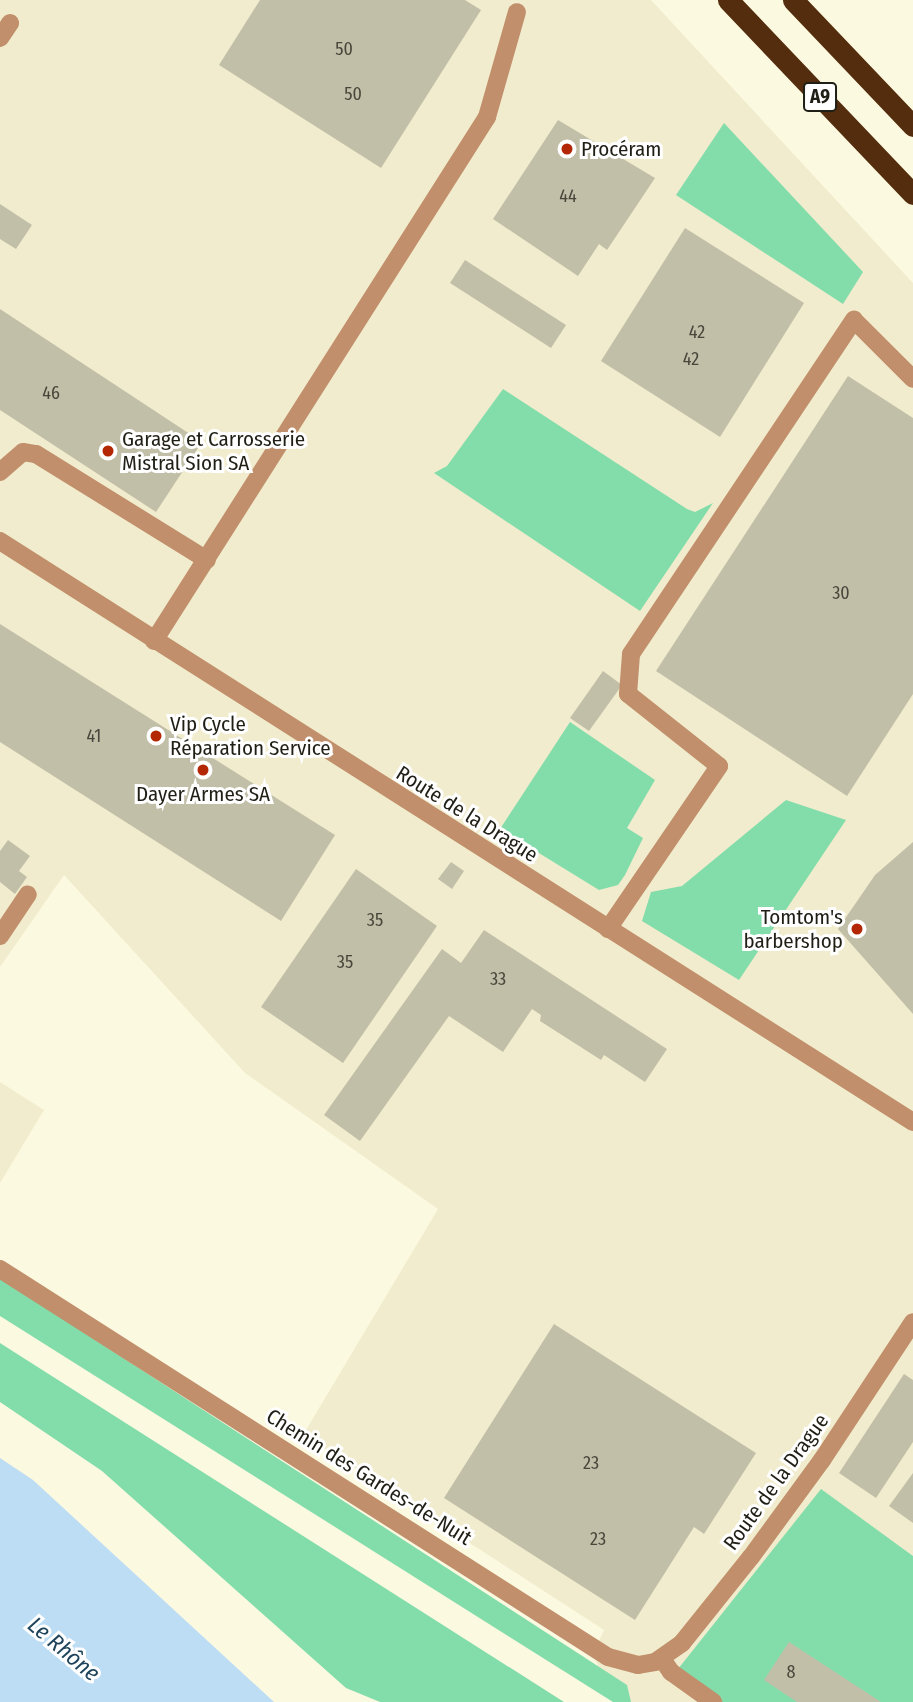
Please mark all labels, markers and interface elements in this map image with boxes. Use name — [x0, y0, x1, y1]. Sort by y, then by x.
house number: 50 — [335, 38, 353, 60]
road number: A9 — [802, 82, 838, 113]
house number: 50 — [344, 83, 362, 105]
place label: Procéram — [581, 136, 661, 162]
marker: Procéram — [559, 141, 575, 157]
house number: 44 — [559, 185, 577, 207]
house number: 42 — [689, 321, 705, 343]
house number: 42 — [683, 348, 699, 370]
house number: 46 — [42, 382, 60, 404]
place label: Garage et Carrosserie Mistral Sion SA — [122, 426, 305, 476]
marker: Garage et Carrosserie Mistral Sion SA — [100, 443, 116, 459]
house number: 30 — [832, 582, 850, 604]
place label: Vip Cycle Réparation Service — [170, 711, 331, 761]
house number: 41 — [87, 725, 101, 747]
marker: Vip Cycle Réparation Service — [148, 728, 164, 744]
street label: Route de la Drague — [392, 760, 542, 868]
marker: Dayer Armes SA — [195, 762, 211, 778]
place label: Dayer Armes SA — [136, 781, 270, 807]
place label: Tomtom's barbershop — [744, 904, 843, 954]
house number: 35 — [367, 909, 383, 931]
marker: Tomtom's barbershop — [849, 921, 865, 937]
house number: 35 — [337, 951, 353, 973]
house number: 33 — [490, 968, 506, 990]
street label: Chemin des Gardes-de-Nuit — [262, 1403, 476, 1551]
street label: Route de la Drague — [718, 1409, 834, 1555]
house number: 23 — [583, 1452, 599, 1474]
house number: 23 — [590, 1528, 606, 1550]
water label: Le Rhône — [22, 1611, 106, 1687]
house number: 8 — [787, 1661, 795, 1683]

